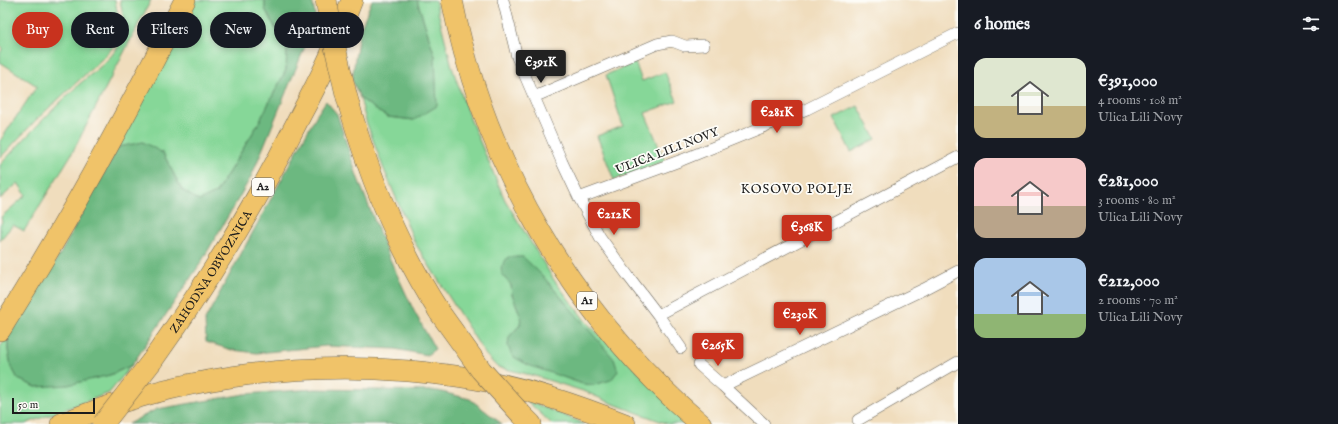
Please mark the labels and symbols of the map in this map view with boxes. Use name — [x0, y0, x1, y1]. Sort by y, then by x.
pin: €391K — [513, 50, 569, 84]
pin: €281K — [749, 100, 805, 134]
street label: ULICA LILI NOVY — [613, 124, 721, 178]
road number: A2 — [252, 178, 274, 196]
district label: KOSOVO POLJE — [741, 181, 853, 198]
pin: €212K — [586, 202, 642, 236]
street label: ZAHODNA OBVOZNICA — [166, 207, 256, 336]
pin: €368K — [779, 215, 835, 249]
road number: A1 — [577, 292, 597, 310]
pin: €230K — [772, 302, 828, 336]
pin: €265K — [690, 333, 746, 367]
scale bar — [12, 396, 95, 415]

